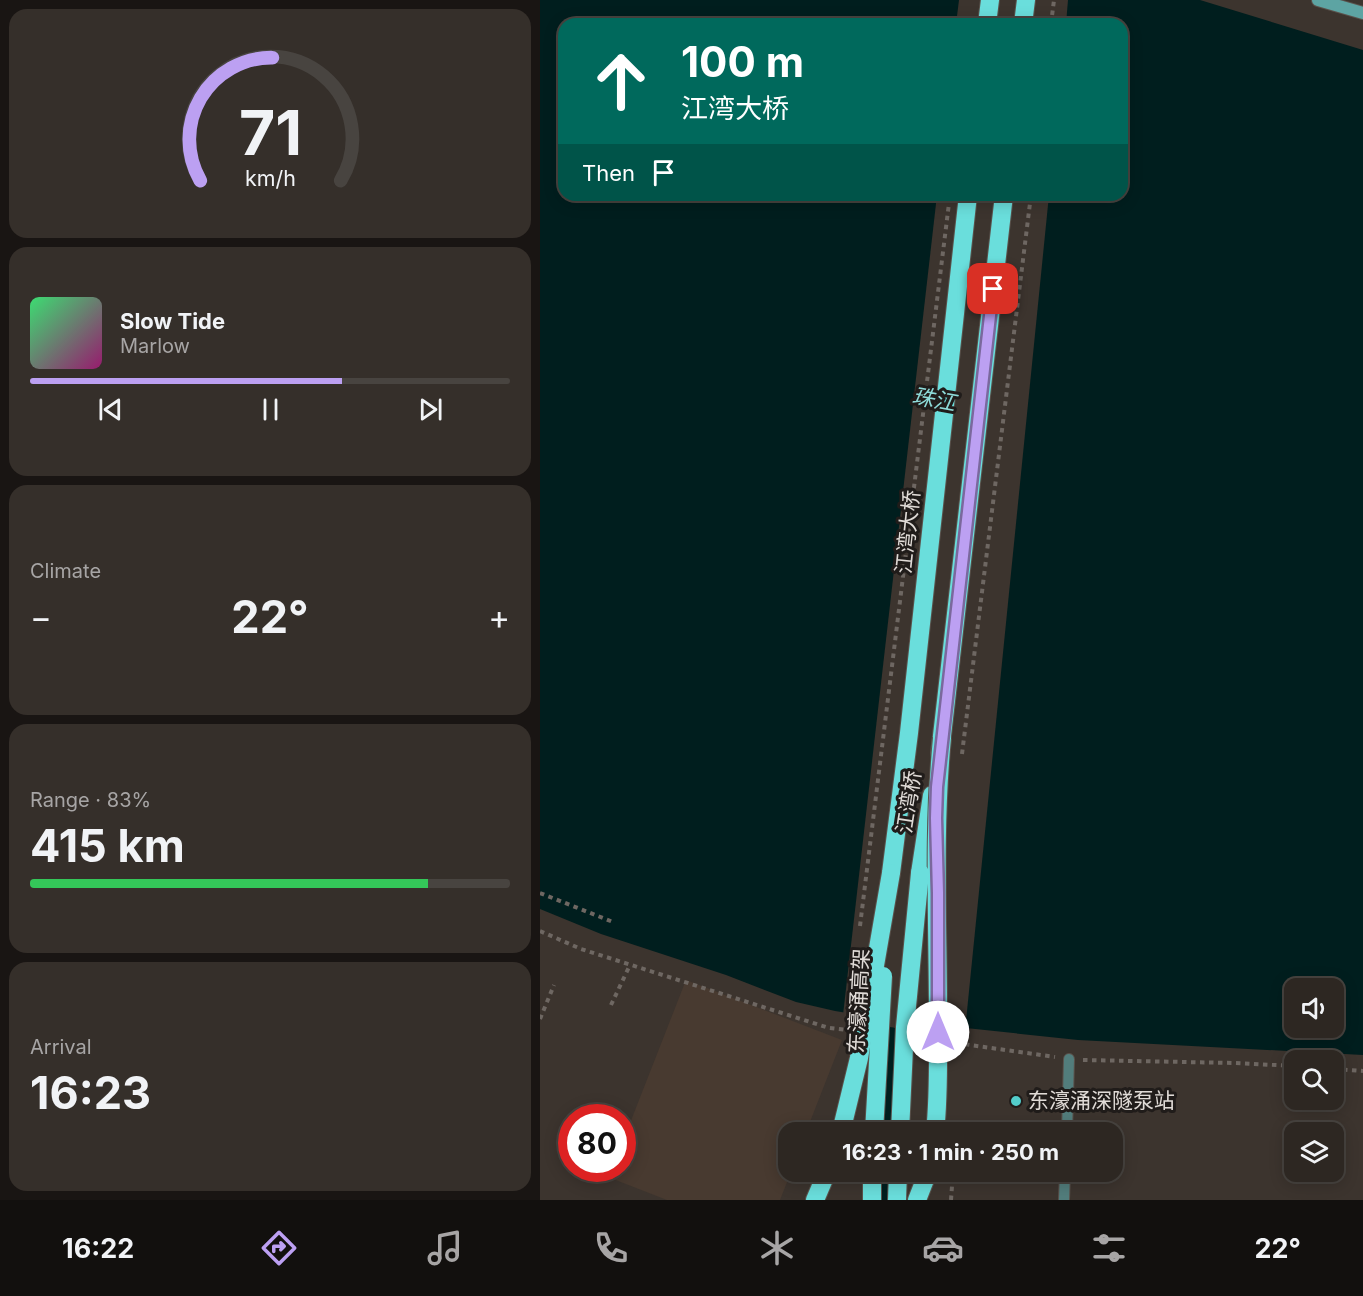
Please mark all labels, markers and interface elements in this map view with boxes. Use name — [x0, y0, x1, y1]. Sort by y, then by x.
text: 100 m — [681, 36, 804, 87]
icon: ahead — [582, 42, 660, 120]
text: 江湾大桥 — [681, 92, 789, 125]
text: 71 — [238, 95, 302, 170]
icon: arrive — [647, 156, 680, 189]
text: Then — [582, 160, 635, 186]
text: km/h — [245, 165, 295, 191]
pin — [967, 263, 1018, 314]
icon: arrive — [976, 272, 1009, 305]
text: Slow Tide — [120, 308, 225, 334]
text: Marlow — [120, 334, 190, 358]
water label: 珠江 — [910, 382, 960, 416]
icon: previous — [94, 393, 127, 426]
icon: pause — [254, 393, 287, 426]
icon: next — [414, 393, 447, 426]
street label: 江湾大桥 — [891, 489, 924, 575]
text: Climate — [30, 559, 101, 583]
text: 22° — [231, 589, 309, 644]
text: − — [30, 597, 52, 637]
text: + — [488, 597, 510, 637]
street label: 江湾桥 — [891, 769, 926, 835]
text: Range · 83% — [30, 788, 151, 812]
text: 415 km — [30, 818, 185, 873]
street label: 东濠涌高架 — [843, 948, 874, 1054]
map controls — [1284, 978, 1344, 1182]
button: sound — [1284, 978, 1344, 1038]
position arrow — [906, 1000, 970, 1064]
text: Arrival — [30, 1035, 92, 1059]
button: search — [1284, 1050, 1344, 1110]
text: 16:23 — [30, 1065, 151, 1120]
place label: 东濠涌深隧泵站 — [1028, 1088, 1175, 1113]
marker: 东濠涌深隧泵站 — [1009, 1094, 1023, 1108]
speed limit sign: 80 — [558, 1104, 636, 1182]
button: layers — [1284, 1122, 1344, 1182]
text: 16:23 · 1 min · 250 m — [842, 1139, 1059, 1165]
icon: directions — [258, 1227, 300, 1269]
icon: music — [424, 1227, 466, 1269]
icon: phone — [590, 1227, 632, 1269]
icon: climate — [756, 1227, 798, 1269]
icon: car — [922, 1227, 964, 1269]
icon: filters — [1088, 1227, 1130, 1269]
text: 16:22 — [62, 1232, 134, 1265]
text: 22° — [1254, 1232, 1301, 1265]

